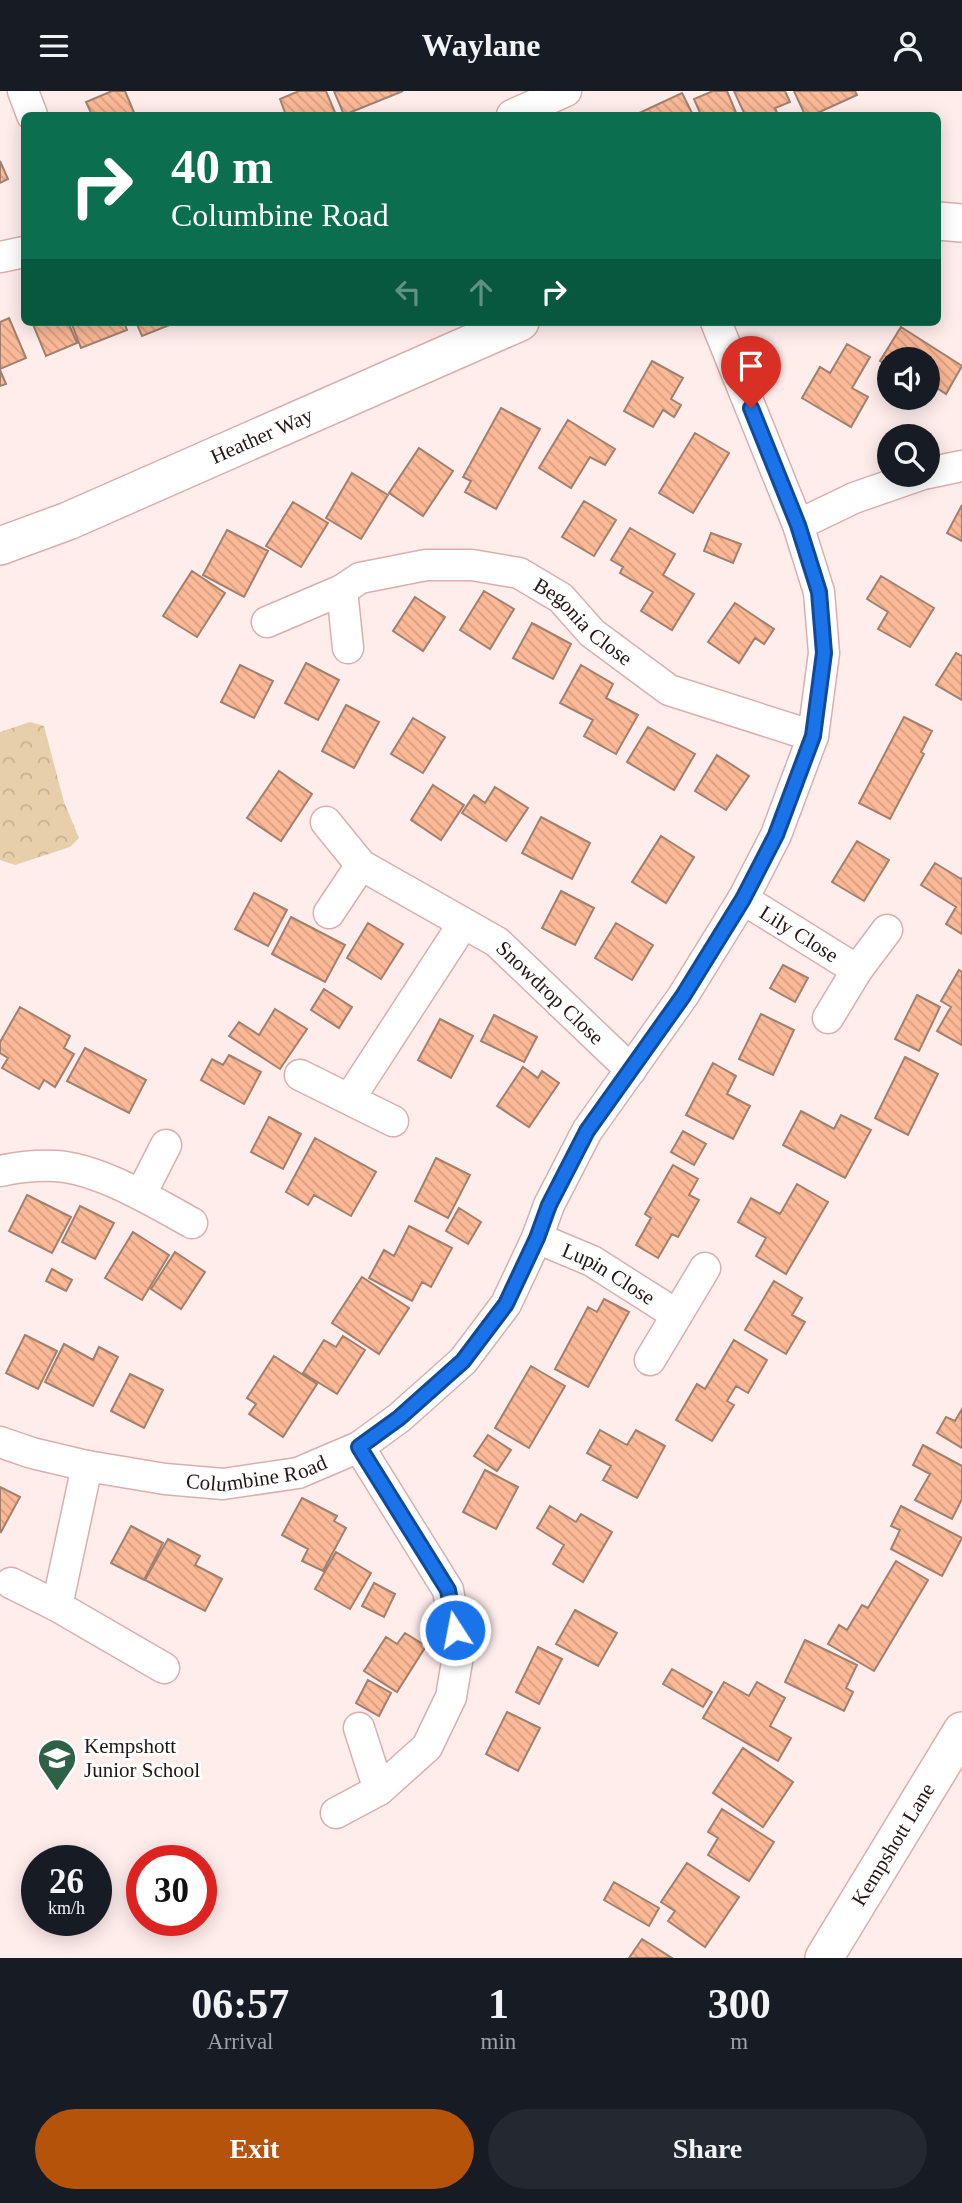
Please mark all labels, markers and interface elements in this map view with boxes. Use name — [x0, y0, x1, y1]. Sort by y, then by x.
icon: menu — [35, 27, 73, 65]
text: Waylane — [421, 27, 541, 63]
icon: person — [889, 27, 927, 65]
text: 40 m — [171, 139, 273, 194]
icon: right — [56, 140, 147, 231]
text: Columbine Road — [171, 197, 389, 233]
icon: left — [389, 273, 427, 311]
icon: ahead — [462, 273, 500, 311]
icon: right — [535, 273, 573, 311]
pin — [721, 336, 781, 408]
icon: arrive — [732, 347, 770, 385]
map controls — [877, 347, 940, 487]
button: sound — [877, 347, 940, 410]
street label: Heather Way — [207, 403, 317, 469]
button: search — [877, 424, 940, 487]
street label: Begonia Close — [529, 573, 637, 671]
street label: Lily Close — [755, 900, 843, 967]
street label: Snowdrop Close — [491, 936, 609, 1049]
street label: Lupin Close — [559, 1238, 659, 1310]
street label: Columbine Road — [185, 1450, 331, 1496]
position arrow — [418, 1593, 492, 1667]
place label: Kempshott Junior School — [84, 1734, 200, 1782]
school or university icon: Kempshott Junior School — [36, 1737, 78, 1792]
street label: Kempshott Lane — [847, 1779, 940, 1910]
speed limit sign: 30 — [126, 1845, 217, 1936]
text: 26 — [49, 1862, 84, 1901]
text: km/h — [48, 1898, 85, 1918]
text: 06:57 — [191, 1981, 289, 2027]
text: 1 — [488, 1981, 509, 2027]
text: 300 — [708, 1981, 771, 2027]
text: Arrival — [207, 2029, 274, 2054]
text: min — [481, 2029, 516, 2054]
text: m — [730, 2029, 748, 2054]
button: Exit — [35, 2109, 474, 2189]
button: Share — [488, 2109, 927, 2189]

